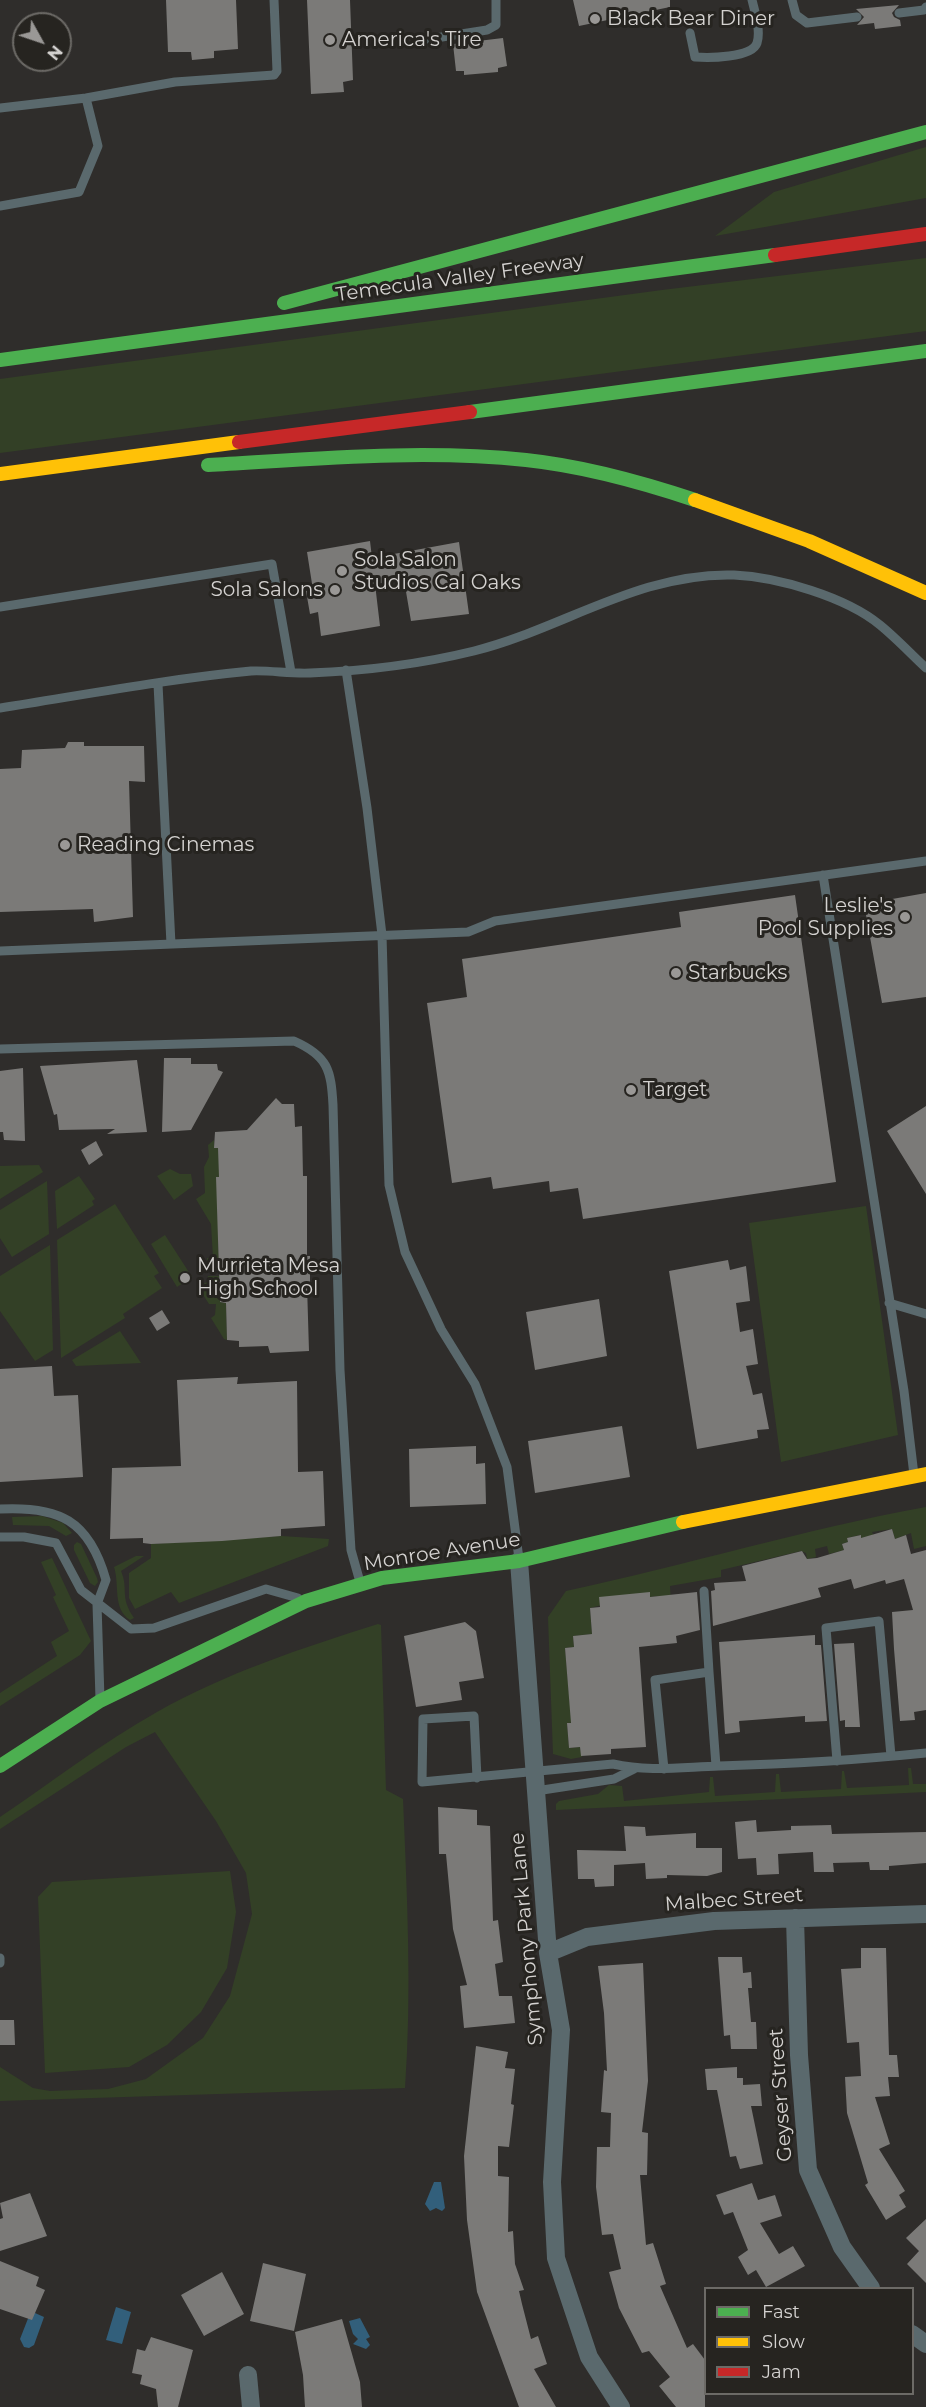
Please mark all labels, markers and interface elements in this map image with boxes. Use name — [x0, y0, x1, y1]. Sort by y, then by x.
place label: Black Bear Diner — [607, 7, 775, 31]
north arrow — [12, 12, 72, 72]
marker: Black Bear Diner — [588, 12, 602, 26]
place label: America's Tire — [342, 28, 482, 52]
marker: America's Tire — [323, 33, 337, 47]
text: N — [43, 42, 66, 64]
street label: Temecula Valley Freeway — [335, 249, 585, 307]
place label: Sola Salon Studios Cal Oaks — [354, 548, 521, 595]
marker: Sola Salon Studios Cal Oaks — [335, 564, 349, 578]
place label: Sola Salons — [210, 578, 323, 602]
marker: Sola Salons — [328, 583, 342, 597]
place label: Reading Cinemas — [77, 833, 254, 857]
marker: Reading Cinemas — [58, 838, 72, 852]
place label: Leslie's Pool Supplies — [758, 894, 893, 941]
marker: Leslie's Pool Supplies — [898, 910, 912, 924]
place label: Starbucks — [688, 961, 787, 985]
marker: Starbucks — [669, 966, 683, 980]
place label: Target — [643, 1078, 707, 1102]
marker: Target — [624, 1083, 638, 1097]
place label: Murrieta Mesa High School — [197, 1254, 340, 1301]
marker: Murrieta Mesa High School — [178, 1271, 192, 1285]
street label: Monroe Avenue — [362, 1528, 522, 1576]
street label: Symphony Park Lane — [506, 1832, 548, 2046]
street label: Malbec Street — [664, 1883, 804, 1917]
street label: Geyser Street — [764, 2027, 798, 2163]
legend — [704, 2287, 914, 2395]
text: Fast — [762, 2301, 800, 2323]
text: Slow — [762, 2331, 805, 2353]
text: Jam — [762, 2361, 801, 2383]

